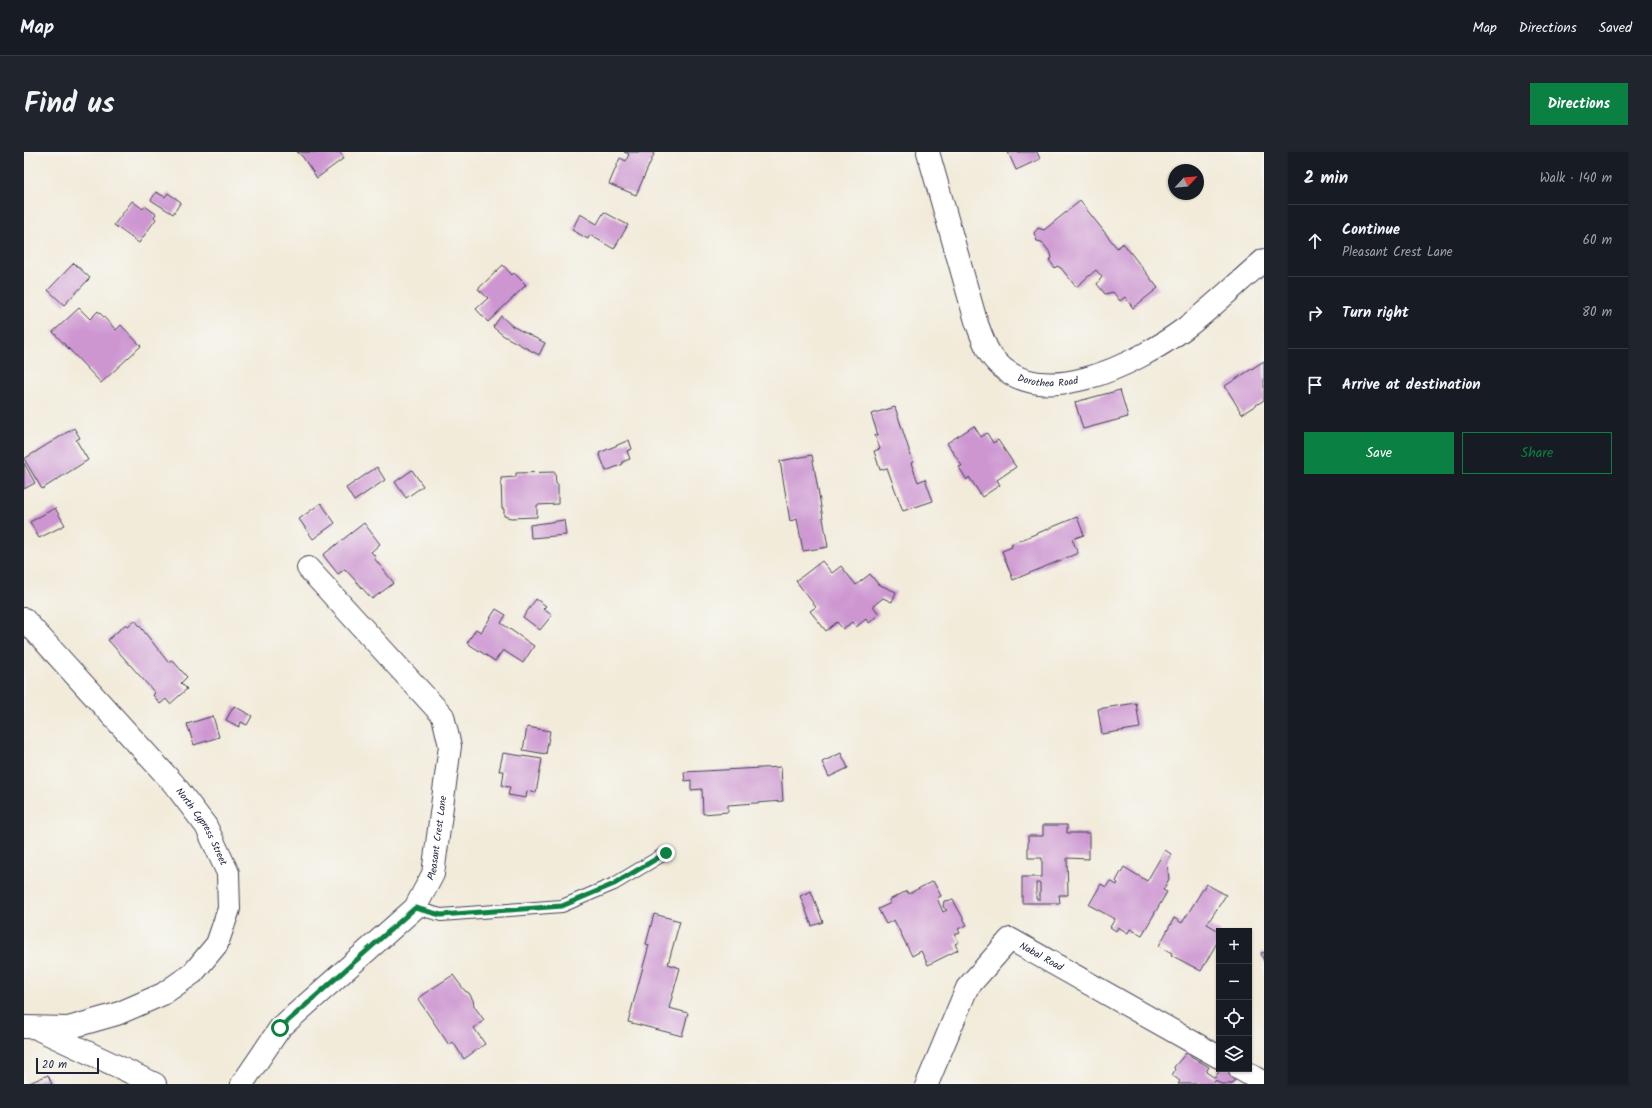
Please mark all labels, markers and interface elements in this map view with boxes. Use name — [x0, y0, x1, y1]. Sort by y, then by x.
text: Map — [20, 13, 54, 43]
text: Map — [1472, 17, 1497, 39]
text: Directions — [1519, 17, 1577, 39]
text: Saved — [1599, 17, 1632, 39]
text: Find us — [24, 82, 115, 127]
button: Directions — [1530, 83, 1628, 125]
north arrow — [1168, 164, 1204, 200]
text: 2 min — [1304, 165, 1348, 192]
text: Walk · 140 m — [1540, 168, 1612, 189]
text: Continue — [1342, 218, 1400, 242]
icon: ahead — [1304, 230, 1326, 252]
text: 60 m — [1583, 230, 1612, 251]
text: Pleasant Crest Lane — [1342, 242, 1453, 263]
text: Turn right — [1342, 301, 1409, 325]
icon: right — [1304, 302, 1326, 324]
text: 80 m — [1582, 302, 1612, 323]
street label: Dorothea Road — [1015, 370, 1081, 392]
text: Arrive at destination — [1342, 373, 1481, 397]
icon: arrive — [1304, 374, 1326, 396]
button: Save — [1304, 432, 1454, 474]
button: Share — [1462, 432, 1612, 474]
street label: North Cypress Street — [172, 784, 231, 868]
street label: Pleasant Crest Lane — [423, 794, 451, 883]
route end — [657, 844, 675, 862]
map controls — [1216, 928, 1252, 1072]
button: + — [1216, 928, 1252, 964]
street label: Nabal Road — [1016, 938, 1067, 976]
button: − — [1216, 964, 1252, 1000]
button: locate — [1216, 1000, 1252, 1036]
route start — [271, 1019, 289, 1037]
button: layers — [1216, 1036, 1252, 1072]
scale bar — [36, 1056, 99, 1075]
text: 20 m — [42, 1056, 67, 1074]

